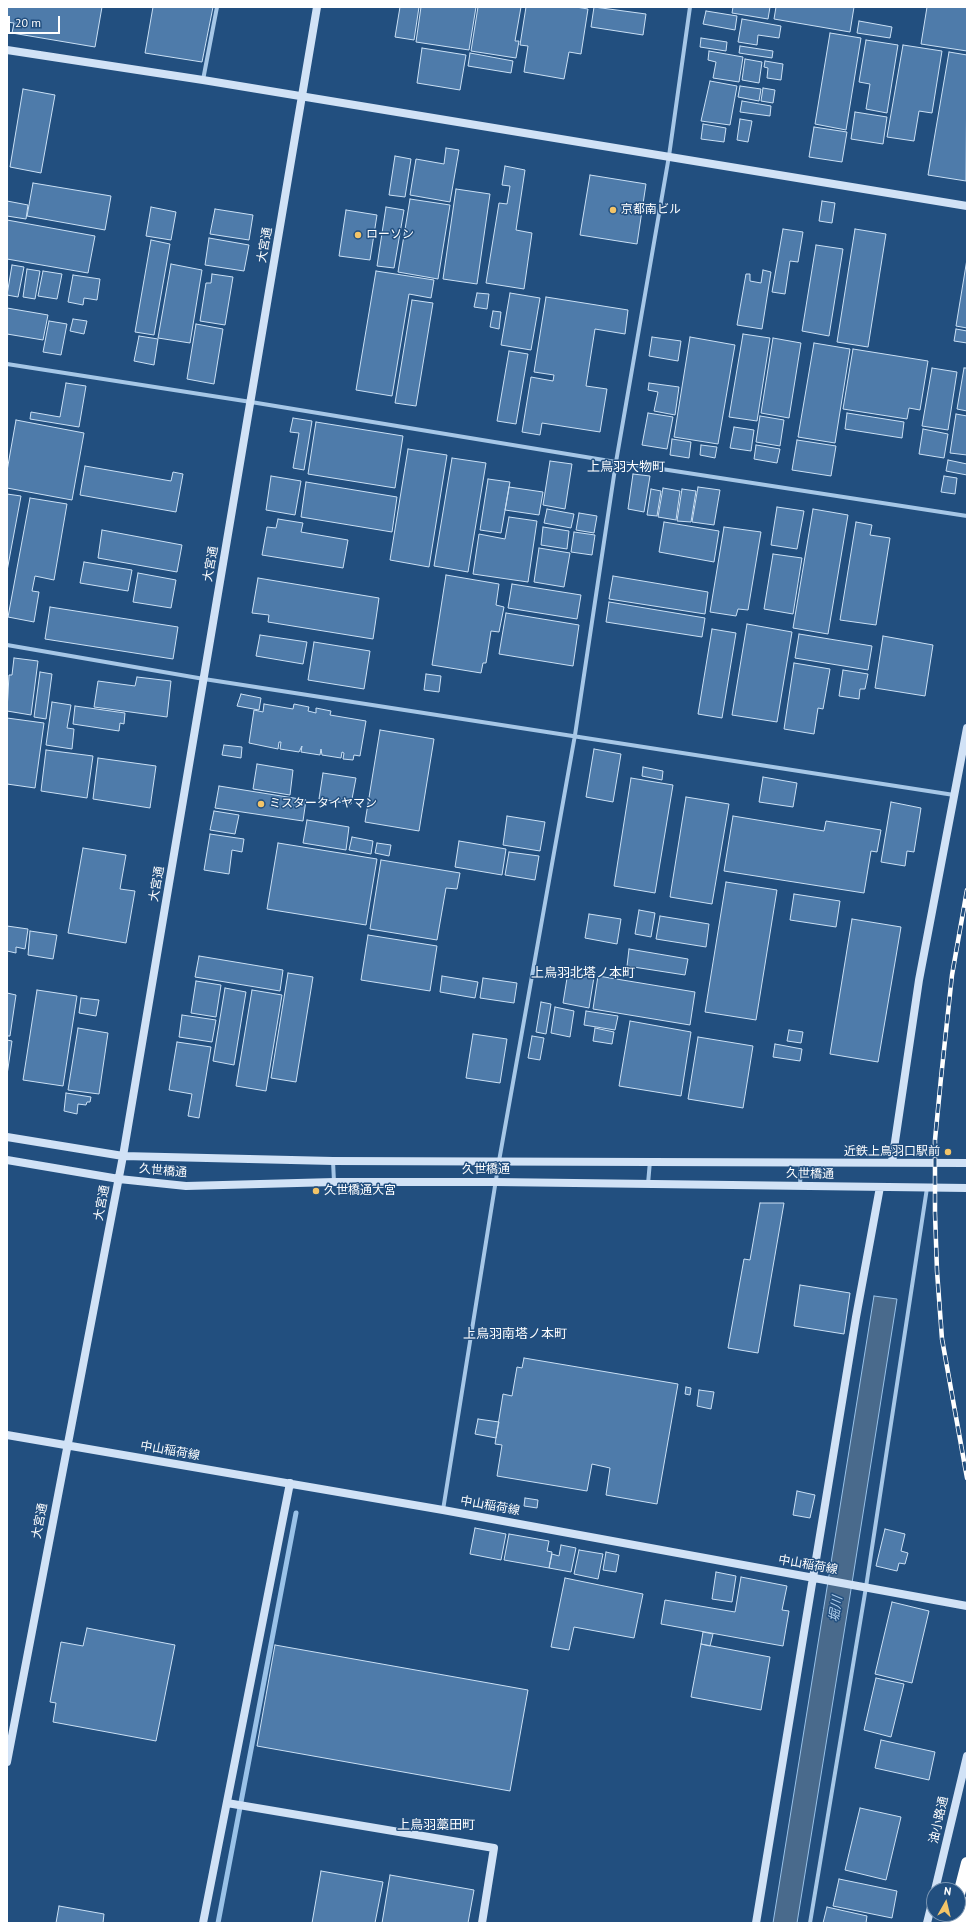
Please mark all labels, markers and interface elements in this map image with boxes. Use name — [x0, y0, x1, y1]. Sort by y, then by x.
scale bar — [10, 8, 62, 34]
text: 20 m — [15, 15, 41, 30]
place label: 京都南ビル — [621, 203, 681, 217]
marker: 京都南ビル — [608, 205, 618, 215]
street label: 大宮通 — [255, 226, 275, 264]
place label: ローソン — [366, 228, 414, 242]
marker: ローソン — [353, 230, 363, 240]
district label: 上鳥羽大物町 — [587, 459, 665, 475]
street label: 大宮通 — [201, 545, 221, 583]
place label: ミスタータイヤマン — [269, 797, 377, 811]
marker: ミスタータイヤマン — [256, 799, 266, 809]
street label: 大宮通 — [147, 865, 167, 903]
district label: 上鳥羽北塔ノ本町 — [531, 965, 635, 981]
place label: 近鉄上鳥羽口駅前 — [844, 1145, 940, 1159]
marker: 近鉄上鳥羽口駅前 — [943, 1147, 953, 1157]
street label: 久世橋通 — [138, 1162, 188, 1180]
street label: 久世橋通 — [462, 1163, 510, 1177]
street label: 久世橋通 — [786, 1166, 834, 1182]
street label: 大宮通 — [91, 1184, 113, 1222]
place label: 久世橋通大宮 — [324, 1184, 396, 1198]
marker: 久世橋通大宮 — [311, 1186, 321, 1196]
district label: 上鳥羽南塔ノ本町 — [463, 1326, 567, 1342]
street label: 中山稲荷線 — [139, 1439, 201, 1463]
street label: 中山稲荷線 — [459, 1494, 521, 1518]
street label: 大宮通 — [29, 1502, 51, 1540]
street label: 中山稲荷線 — [777, 1553, 839, 1577]
water label: 堀川 — [826, 1595, 846, 1623]
street label: 油小路通 — [927, 1795, 951, 1845]
district label: 上鳥羽藁田町 — [397, 1817, 475, 1833]
north arrow — [926, 1882, 966, 1922]
text: N — [943, 1884, 952, 1899]

